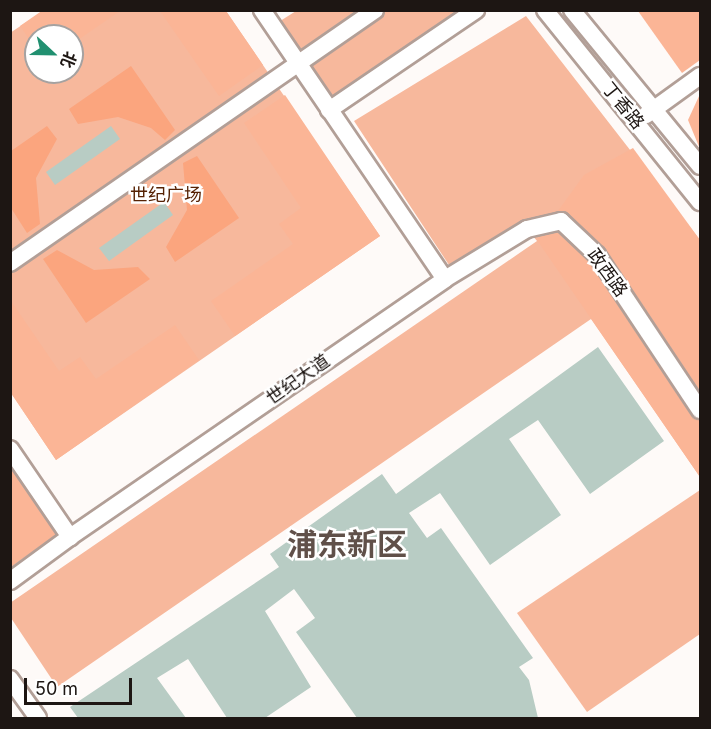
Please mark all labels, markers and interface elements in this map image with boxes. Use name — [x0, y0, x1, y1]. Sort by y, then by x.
north arrow — [24, 24, 84, 84]
text: 北 — [57, 49, 81, 71]
street label: 丁香路 — [598, 78, 648, 134]
park label: 世纪广场 — [130, 184, 202, 206]
street label: 政西路 — [582, 245, 632, 301]
street label: 世纪大道 — [262, 351, 334, 409]
district label: 浦东新区 — [287, 526, 407, 562]
scale bar — [27, 666, 135, 704]
text: 50 m — [35, 678, 78, 699]

